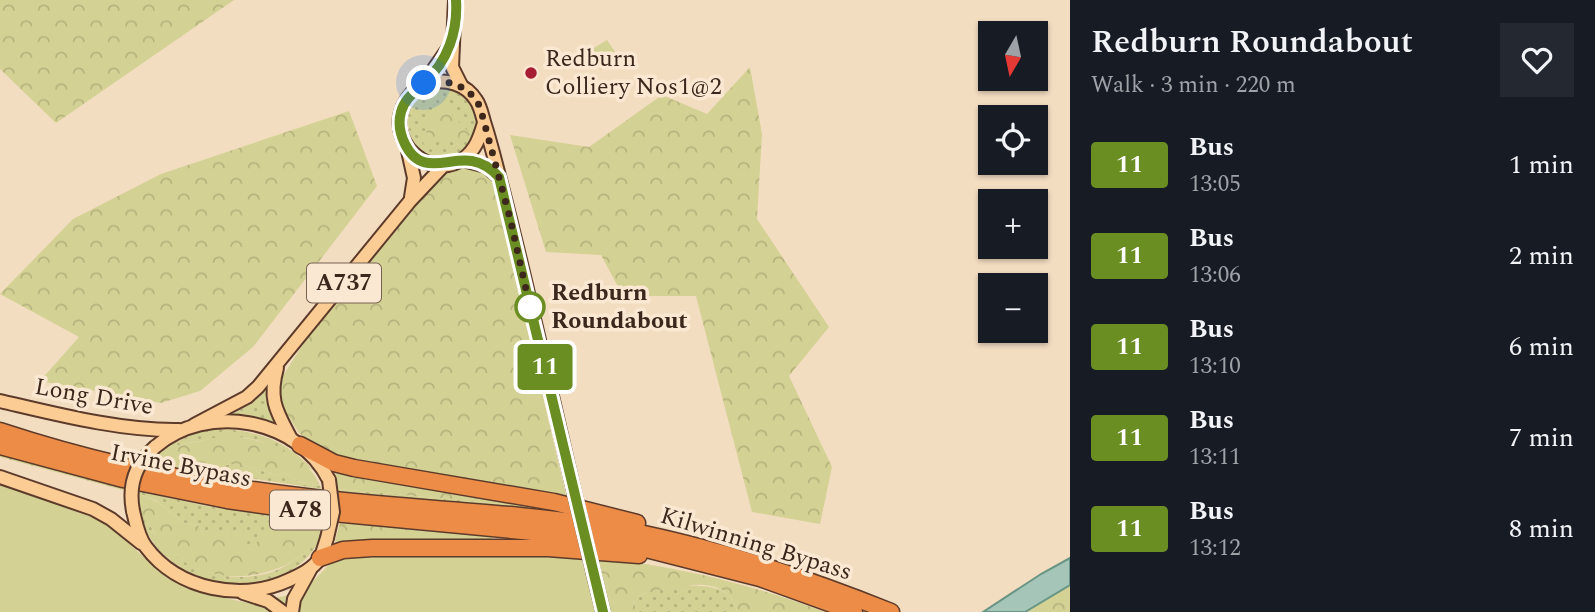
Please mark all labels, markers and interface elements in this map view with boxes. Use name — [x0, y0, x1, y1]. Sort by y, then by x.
text: Redburn Roundabout — [1091, 17, 1413, 67]
north arrow — [978, 21, 1048, 91]
map controls — [978, 21, 1048, 343]
button: heart — [1500, 23, 1574, 97]
place label: Redburn Colliery Nos1@2 — [545, 41, 722, 105]
your location — [406, 65, 441, 100]
marker: Redburn Colliery Nos1@2 — [523, 65, 539, 81]
text: Walk · 3 min · 220 m — [1091, 68, 1296, 103]
button: locate — [978, 105, 1048, 175]
text: Bus — [1189, 127, 1234, 167]
text: 1 min — [1509, 145, 1574, 185]
text: 11 — [1116, 147, 1143, 183]
text: 13:05 — [1189, 167, 1241, 202]
button: + — [978, 189, 1048, 259]
text: Bus — [1189, 218, 1234, 258]
text: 2 min — [1509, 236, 1574, 276]
text: 11 — [1116, 238, 1143, 274]
text: 13:06 — [1189, 258, 1241, 293]
road number: A737 — [307, 264, 381, 302]
button: − — [978, 273, 1048, 343]
place label: Redburn Roundabout — [551, 275, 688, 339]
marker: Redburn Roundabout — [515, 292, 545, 322]
text: Bus — [1189, 309, 1234, 349]
text: 6 min — [1509, 327, 1574, 367]
text: 11 — [1116, 329, 1143, 365]
line badge: 11 — [514, 344, 576, 390]
text: 11 — [532, 349, 558, 385]
text: 13:10 — [1189, 349, 1241, 384]
street label: Long Drive — [32, 369, 156, 425]
text: Bus — [1189, 400, 1234, 440]
text: 7 min — [1509, 418, 1574, 458]
text: 11 — [1116, 420, 1143, 456]
street label: Irvine Bypass — [107, 435, 255, 497]
text: 13:11 — [1189, 440, 1241, 475]
road number: A78 — [270, 490, 330, 530]
text: Bus — [1189, 491, 1234, 531]
street label: Kilwinning Bypass — [656, 498, 856, 590]
text: 8 min — [1509, 509, 1574, 549]
text: 11 — [1116, 511, 1143, 547]
text: 13:12 — [1189, 531, 1241, 566]

